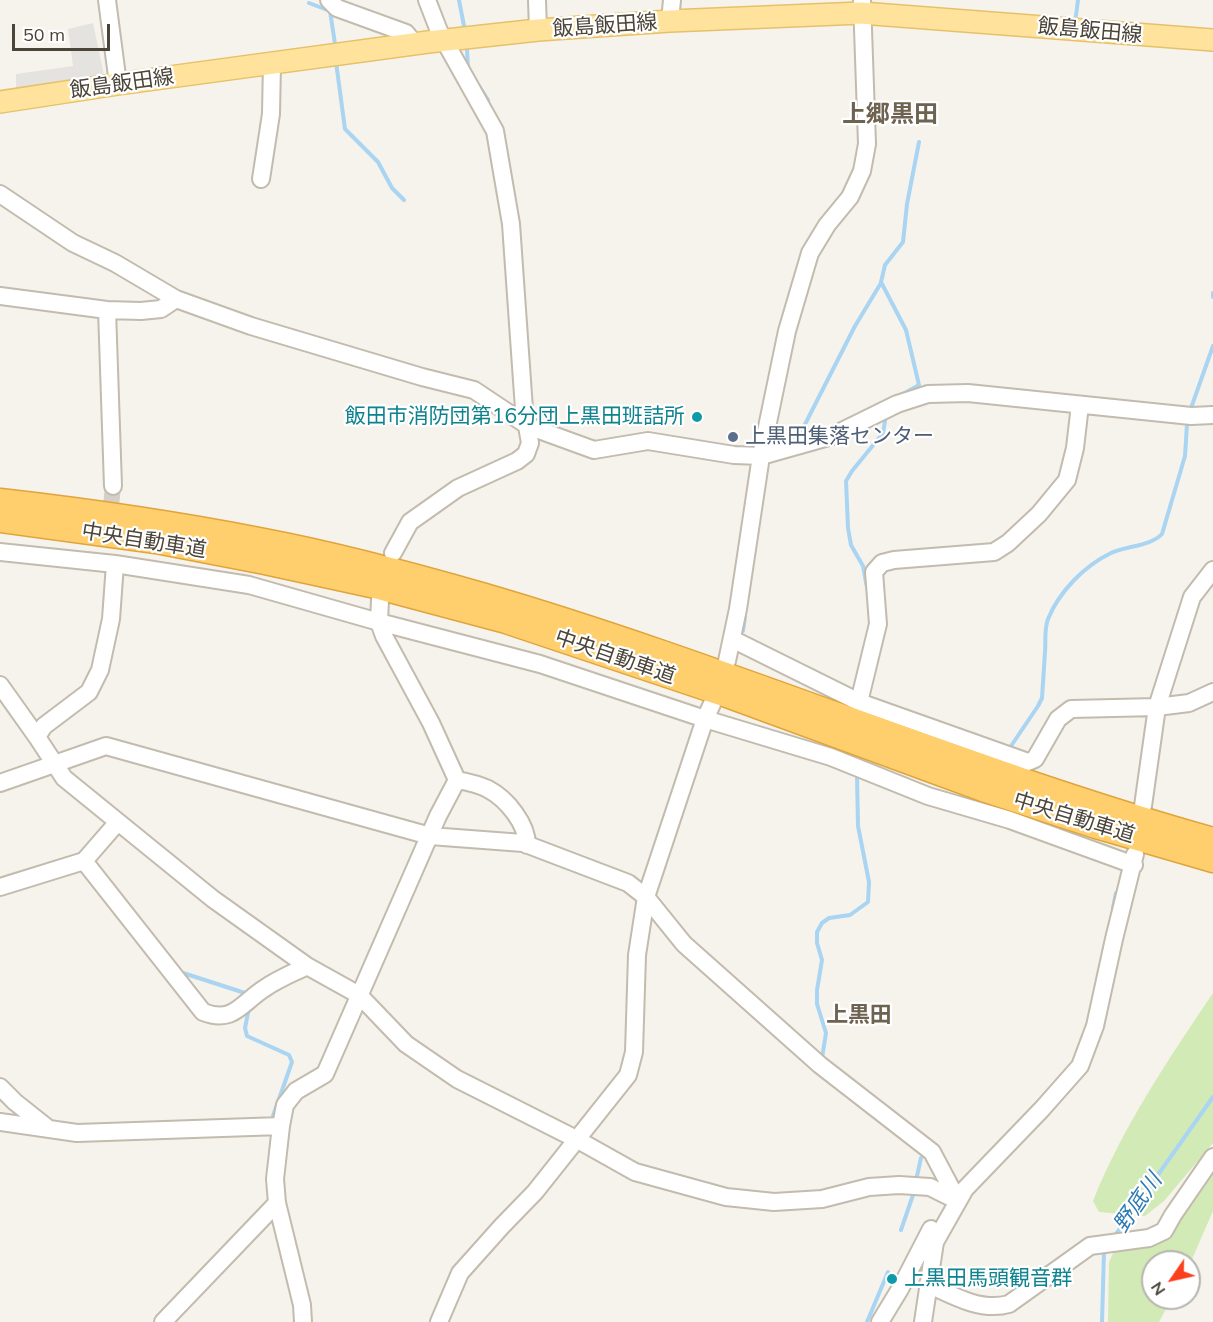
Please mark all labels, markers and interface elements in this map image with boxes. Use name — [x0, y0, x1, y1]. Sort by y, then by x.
street label: 飯島飯田線 — [552, 10, 658, 42]
scale bar — [15, 12, 112, 50]
street label: 飯島飯田線 — [1037, 14, 1143, 48]
text: 50 m — [23, 23, 65, 46]
street label: 飯島飯田線 — [68, 64, 176, 104]
district label: 上郷黒田 — [842, 101, 938, 129]
place label: 飯田市消防団第16分団上黒田班詰所 — [345, 404, 685, 430]
marker: 飯田市消防団第16分団上黒田班詰所 — [690, 410, 704, 424]
place label: 上黒田集落センター — [745, 424, 934, 450]
marker: 上黒田集落センター — [726, 430, 740, 444]
street label: 中央自動車道 — [80, 519, 208, 563]
street label: 中央自動車道 — [551, 625, 679, 689]
street label: 中央自動車道 — [1010, 788, 1138, 848]
district label: 上黒田 — [826, 1002, 892, 1028]
water label: 野底川 — [1108, 1168, 1168, 1238]
north arrow — [1141, 1250, 1201, 1310]
place label: 上黒田馬頭観音群 — [904, 1266, 1072, 1292]
marker: 上黒田馬頭観音群 — [885, 1272, 899, 1286]
text: N — [1146, 1278, 1169, 1300]

